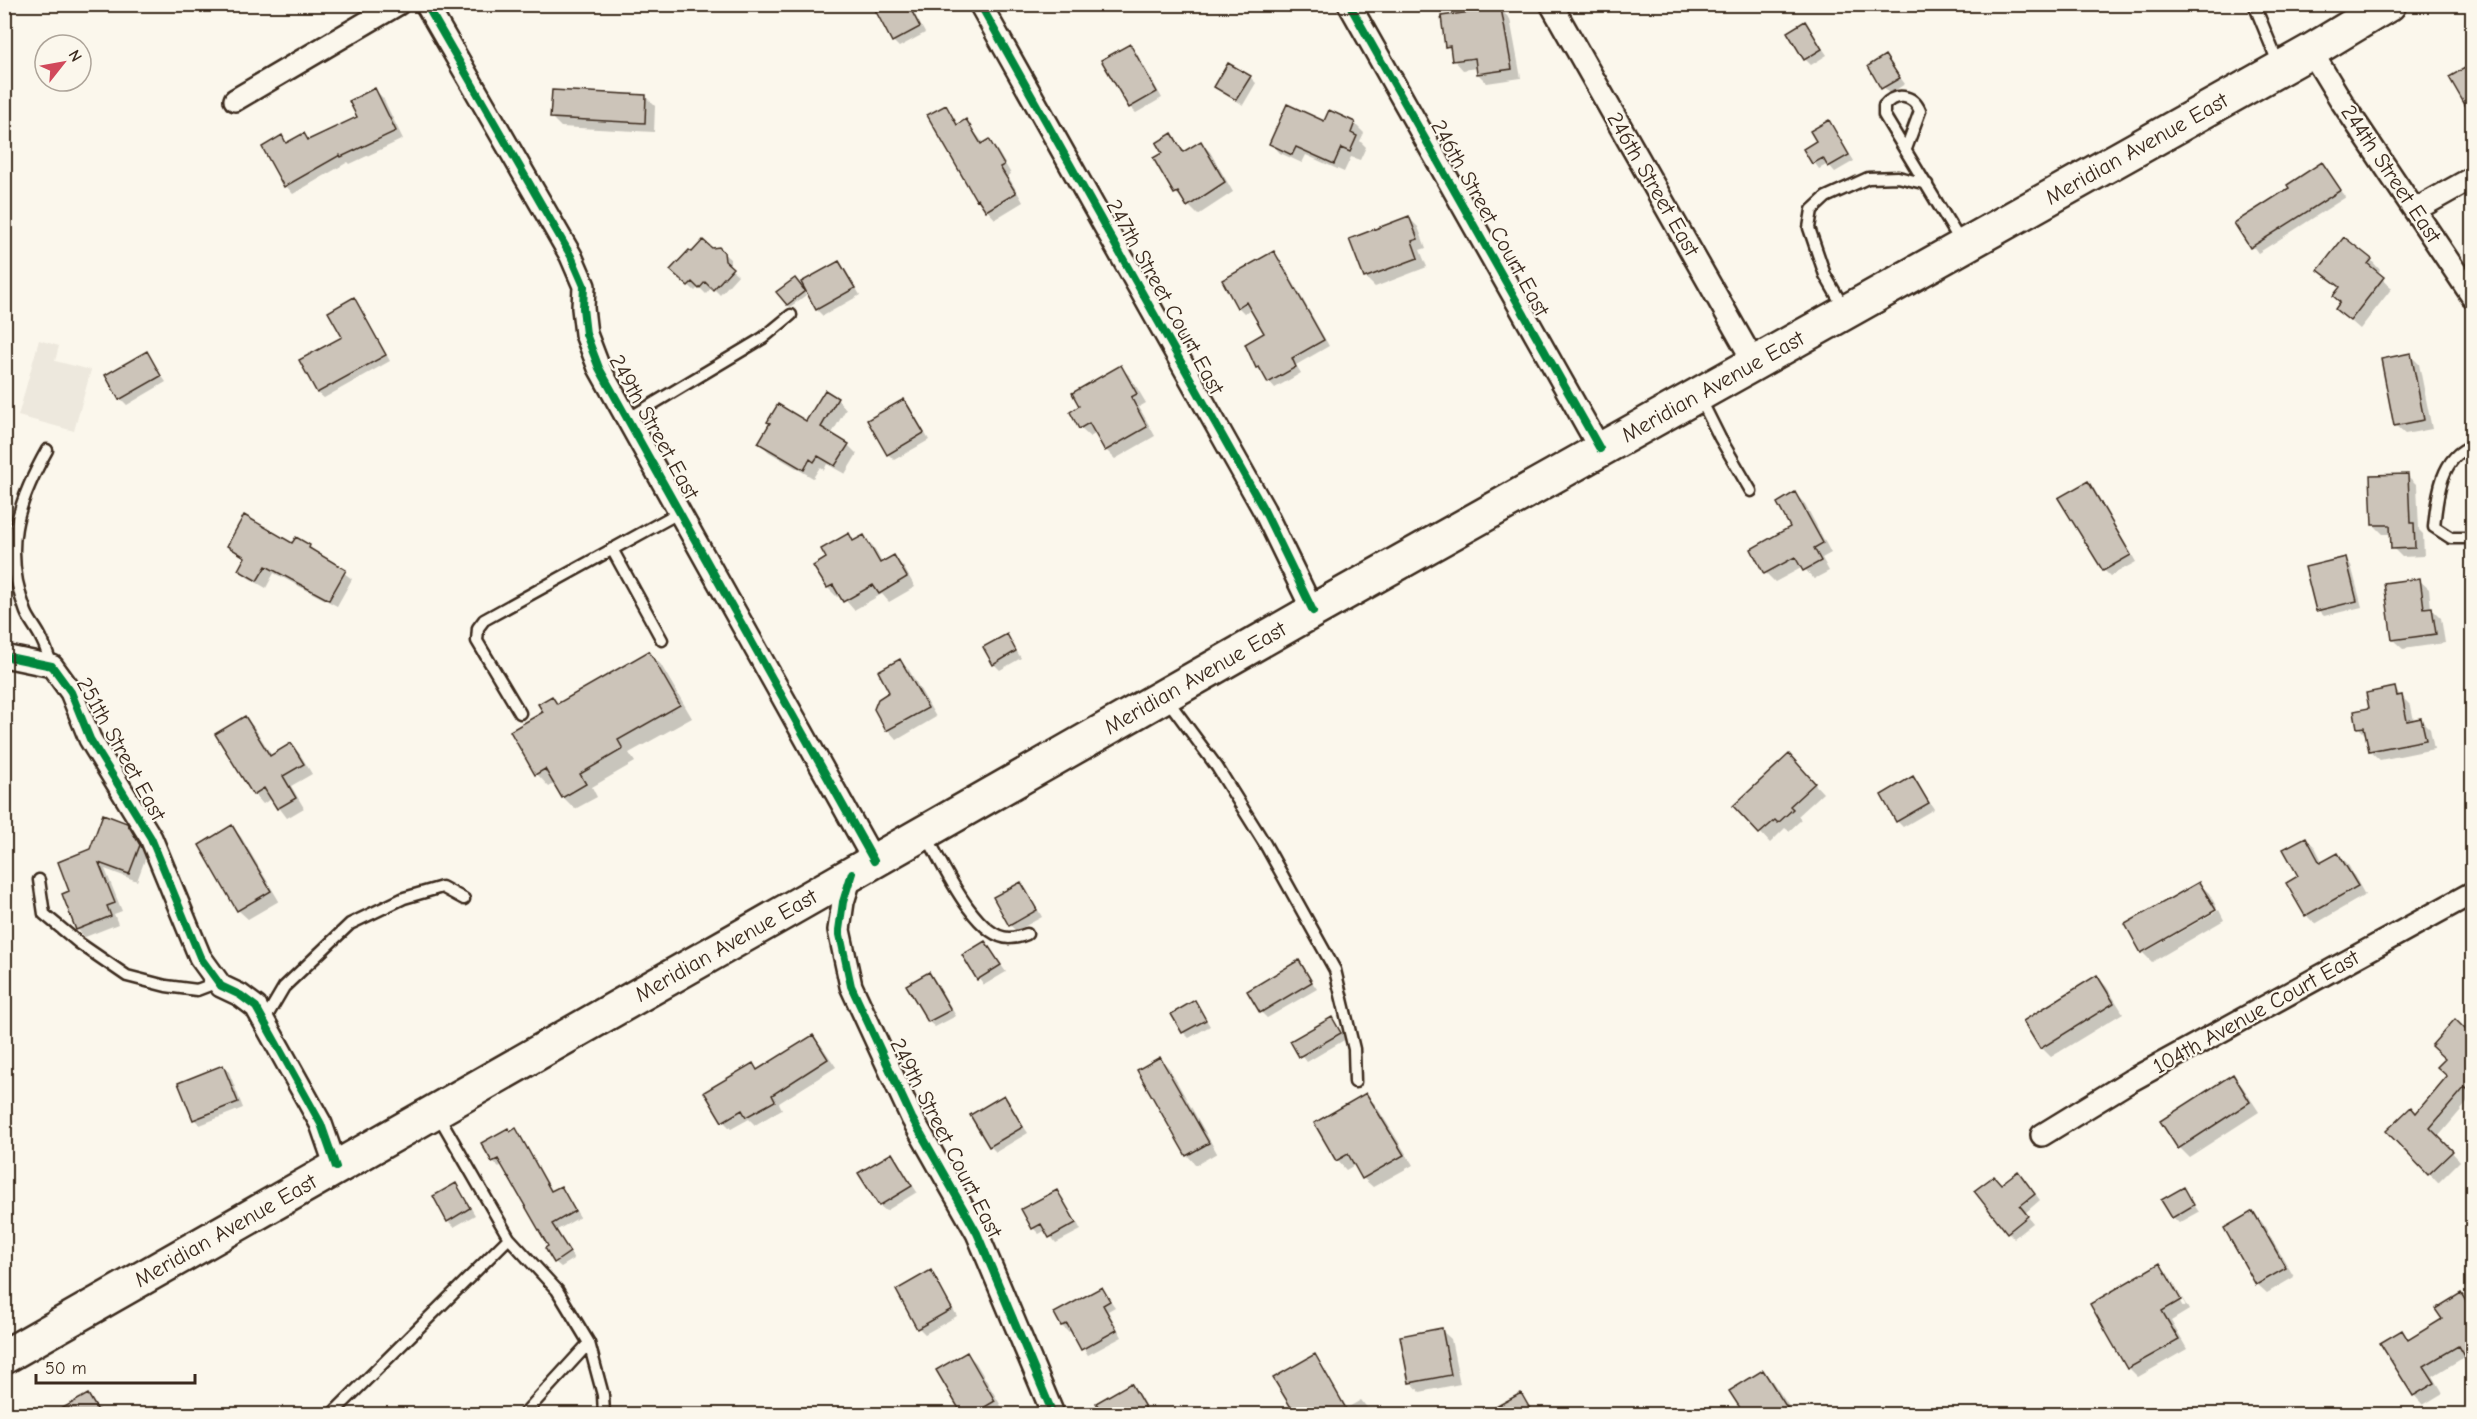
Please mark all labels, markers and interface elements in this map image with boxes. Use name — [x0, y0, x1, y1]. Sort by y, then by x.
north arrow — [33, 33, 93, 93]
text: N — [65, 47, 85, 65]
street label: Meridian Avenue East — [2041, 87, 2233, 210]
street label: 244th Street East — [2335, 100, 2447, 248]
street label: 246th Street East — [1601, 107, 1705, 261]
street label: 246th Street Court East — [1425, 115, 1555, 321]
street label: 247th Street Court East — [1101, 195, 1230, 400]
street label: Meridian Avenue East — [1617, 325, 1809, 448]
street label: 249th Street East — [603, 350, 705, 505]
street label: Meridian Avenue East — [1100, 616, 1291, 740]
street label: 251th Street East — [71, 673, 172, 826]
street label: Meridian Avenue East — [630, 883, 822, 1008]
street label: 104th Avenue Court East — [2149, 944, 2364, 1079]
street label: 249th Street Court East — [884, 1034, 1008, 1243]
street label: Meridian Avenue East — [130, 1168, 322, 1293]
scale bar — [36, 1347, 195, 1385]
text: 50 m — [45, 1358, 87, 1379]

